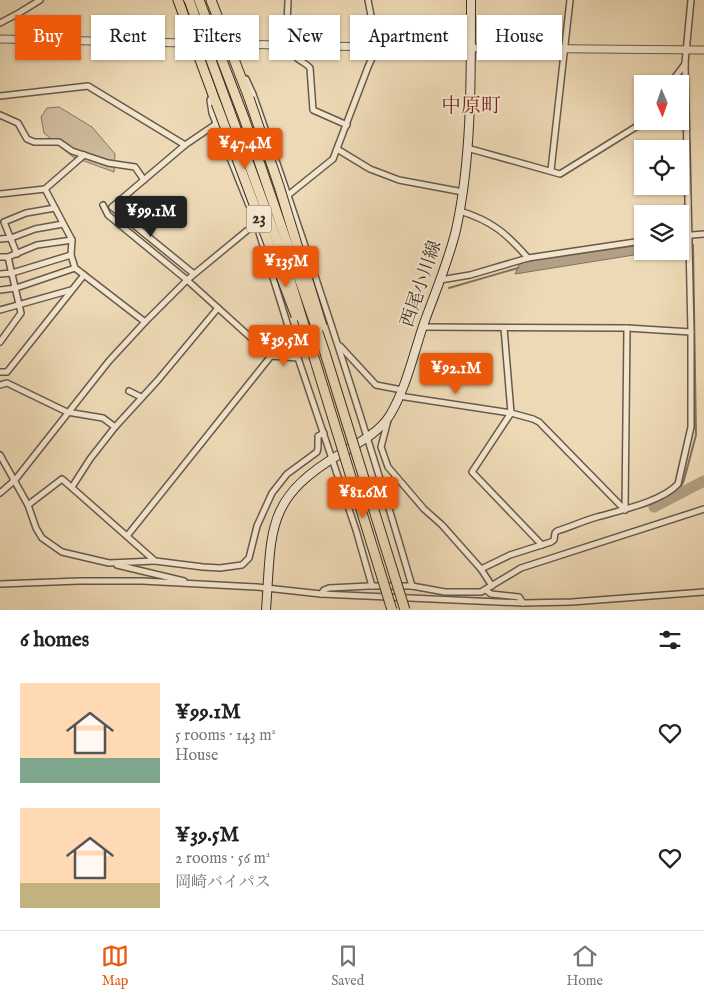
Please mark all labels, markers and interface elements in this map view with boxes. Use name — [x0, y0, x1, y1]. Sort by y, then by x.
chip: Buy — [15, 15, 81, 60]
chip: Rent — [91, 15, 165, 60]
chip: Filters — [175, 15, 259, 60]
chip: New — [269, 15, 340, 60]
chip: Apartment — [350, 15, 467, 60]
chip: House — [477, 15, 562, 60]
north arrow — [634, 75, 689, 130]
map controls — [634, 75, 689, 260]
district label: 中原町 — [441, 94, 501, 119]
pin: ¥47.4M — [204, 128, 286, 170]
text: ¥47.4M — [219, 134, 271, 154]
button: locate — [634, 140, 689, 195]
pin: ¥99.1M — [110, 196, 192, 238]
text: ¥99.1M — [126, 202, 176, 222]
road number: 23 — [246, 205, 272, 232]
button: layers — [634, 205, 689, 260]
street label: 西尾小川線 — [396, 238, 448, 330]
pin: ¥135M — [251, 246, 321, 288]
text: ¥135M — [264, 252, 308, 272]
pin: ¥39.5M — [243, 324, 325, 367]
text: ¥39.5M — [260, 331, 308, 351]
pin: ¥92.1M — [415, 352, 497, 395]
text: ¥92.1M — [431, 359, 481, 379]
pin: ¥81.6M — [322, 476, 404, 519]
text: ¥81.6M — [338, 483, 388, 503]
icon: filters — [656, 626, 684, 654]
text: 6 homes — [20, 627, 89, 654]
text: ¥99.1M — [175, 699, 241, 726]
icon: home — [60, 703, 120, 763]
icon: heart — [656, 719, 684, 747]
text: 5 rooms · 143 m² — [175, 726, 276, 746]
text: House — [175, 746, 218, 766]
text: ¥39.5M — [175, 822, 239, 849]
icon: home — [60, 828, 120, 888]
icon: heart — [656, 844, 684, 872]
text: 2 rooms · 56 m² — [175, 849, 270, 869]
text: 岡崎バイパス — [175, 873, 271, 893]
tab: Map — [101, 942, 129, 990]
tab: Saved — [331, 942, 364, 990]
tab: Home — [566, 942, 603, 990]

